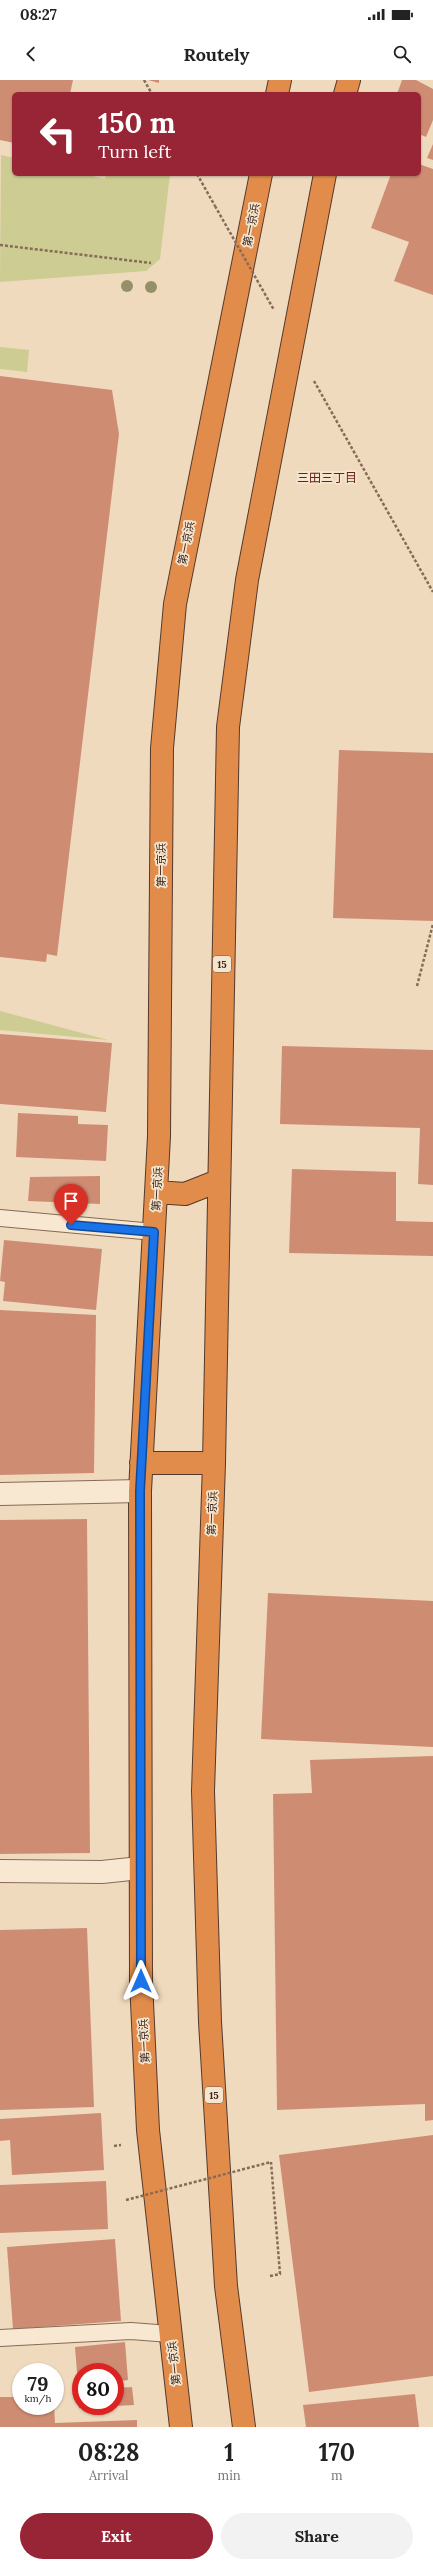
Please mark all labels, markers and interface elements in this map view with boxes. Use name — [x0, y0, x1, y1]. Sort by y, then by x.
text: 08:27 — [20, 5, 57, 24]
icon: back — [20, 43, 42, 65]
text: Routely — [184, 43, 249, 66]
icon: search — [391, 43, 413, 65]
text: 150 m — [98, 105, 175, 141]
icon: left — [32, 108, 84, 160]
text: Turn left — [98, 140, 171, 163]
street label: 第一京浜 — [240, 202, 262, 248]
district label: 三田三丁目 — [297, 470, 357, 485]
street label: 第一京浜 — [175, 520, 197, 566]
street label: 第一京浜 — [154, 843, 168, 887]
road number: 15 — [213, 956, 231, 972]
street label: 第一京浜 — [149, 1167, 165, 1211]
pin — [54, 1184, 88, 1225]
icon: arrive — [60, 1190, 82, 1212]
street label: 第一京浜 — [204, 1491, 220, 1535]
position arrow — [120, 1960, 162, 2002]
street label: 第一京浜 — [136, 2019, 152, 2063]
road number: 15 — [205, 2087, 223, 2103]
street label: 第一京浜 — [165, 2340, 183, 2386]
speed limit sign: 80 — [72, 2363, 124, 2415]
text: 79 — [28, 2371, 48, 2396]
text: km/h — [24, 2392, 52, 2405]
text: 08:28 — [78, 2437, 140, 2468]
text: 1 — [224, 2437, 234, 2468]
text: 170 — [319, 2437, 355, 2468]
text: Arrival — [89, 2467, 129, 2484]
text: min — [218, 2467, 241, 2484]
text: m — [331, 2467, 343, 2484]
button: Exit — [20, 2513, 213, 2559]
button: Share — [221, 2513, 413, 2559]

